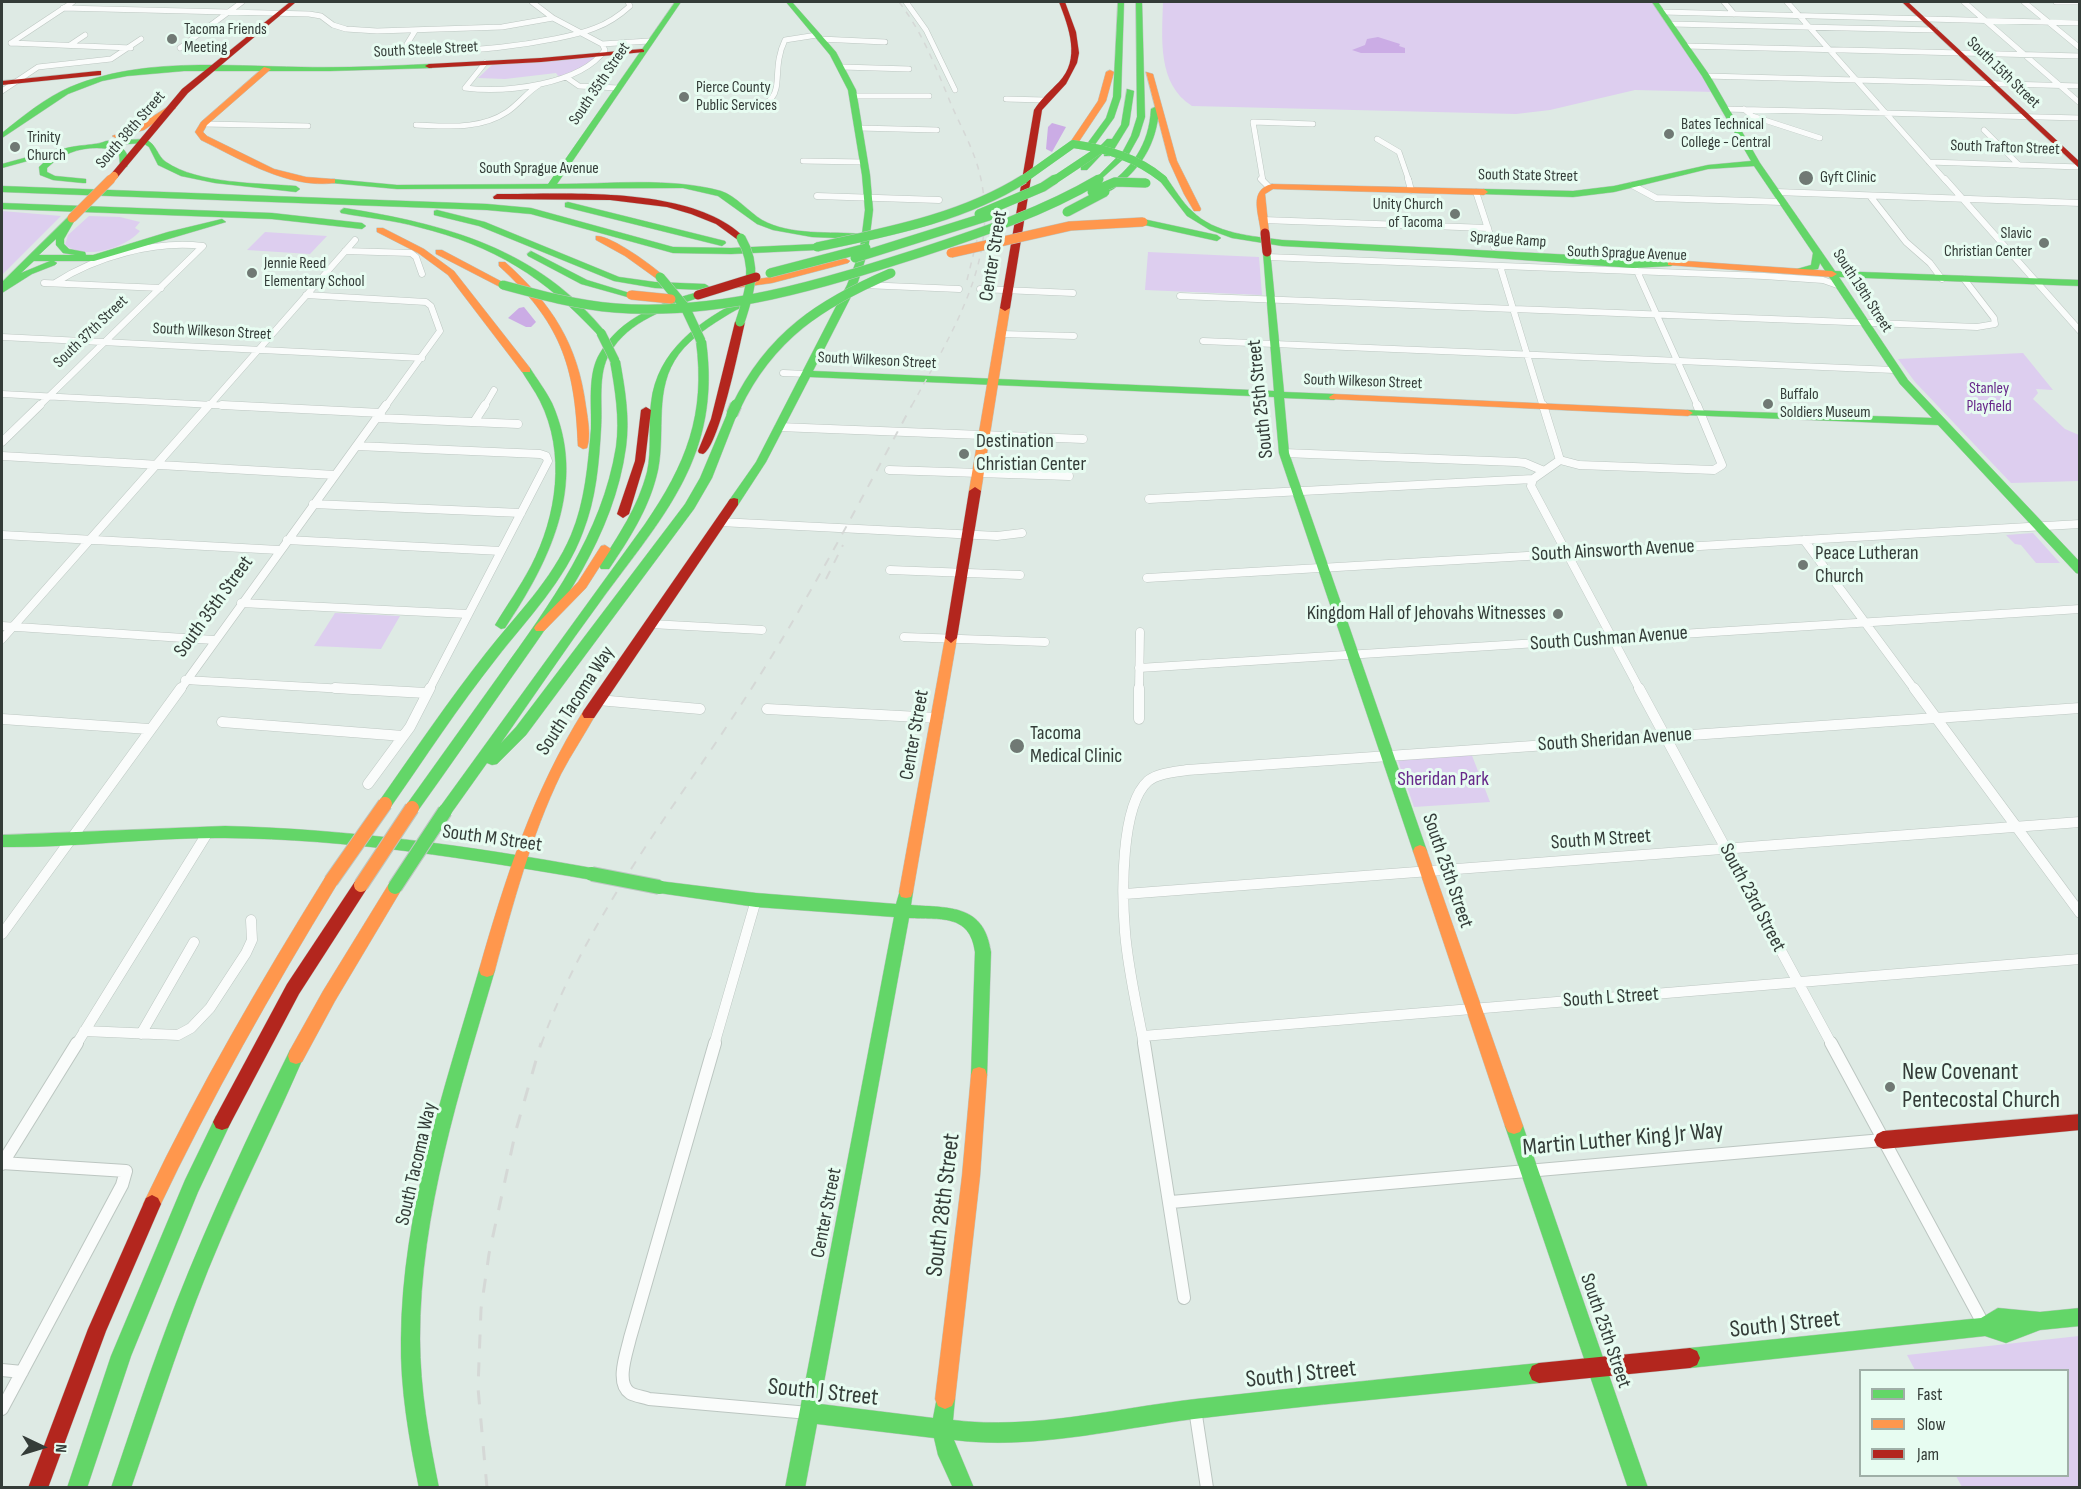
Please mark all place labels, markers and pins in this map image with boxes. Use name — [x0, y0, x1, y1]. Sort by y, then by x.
place label: Tacoma Friends Meeting — [184, 20, 267, 58]
marker: Tacoma Friends Meeting — [165, 32, 179, 46]
place label: Pierce County Public Services — [696, 78, 777, 116]
marker: Pierce County Public Services — [677, 90, 691, 104]
place label: Bates Technical College - Central — [1681, 115, 1771, 153]
marker: Bates Technical College - Central — [1662, 127, 1676, 141]
place label: Trinity Church — [27, 128, 66, 166]
marker: Trinity Church — [8, 140, 22, 154]
place label: Gyft Clinic — [1820, 168, 1876, 188]
marker: Gyft Clinic — [1797, 169, 1815, 187]
place label: Unity Church of Tacoma — [1373, 195, 1443, 233]
marker: Unity Church of Tacoma — [1448, 207, 1462, 221]
place label: Slavic Christian Center — [1944, 224, 2032, 262]
marker: Slavic Christian Center — [2037, 236, 2051, 250]
place label: Jennie Reed Elementary School — [264, 254, 364, 292]
marker: Jennie Reed Elementary School — [245, 266, 259, 280]
place label: Buffalo Soldiers Museum — [1780, 385, 1871, 423]
marker: Buffalo Soldiers Museum — [1761, 397, 1775, 411]
place label: Destination Christian Center — [976, 430, 1086, 477]
marker: Destination Christian Center — [957, 447, 971, 461]
place label: Peace Lutheran Church — [1815, 542, 1918, 589]
marker: Peace Lutheran Church — [1796, 558, 1810, 572]
place label: Kingdom Hall of Jehovahs Witnesses — [1307, 602, 1546, 626]
marker: Kingdom Hall of Jehovahs Witnesses — [1551, 607, 1565, 621]
place label: Tacoma Medical Clinic — [1030, 722, 1122, 769]
marker: Tacoma Medical Clinic — [1008, 737, 1026, 755]
place label: New Covenant Pentecostal Church — [1902, 1059, 2060, 1115]
marker: New Covenant Pentecostal Church — [1883, 1080, 1897, 1094]

